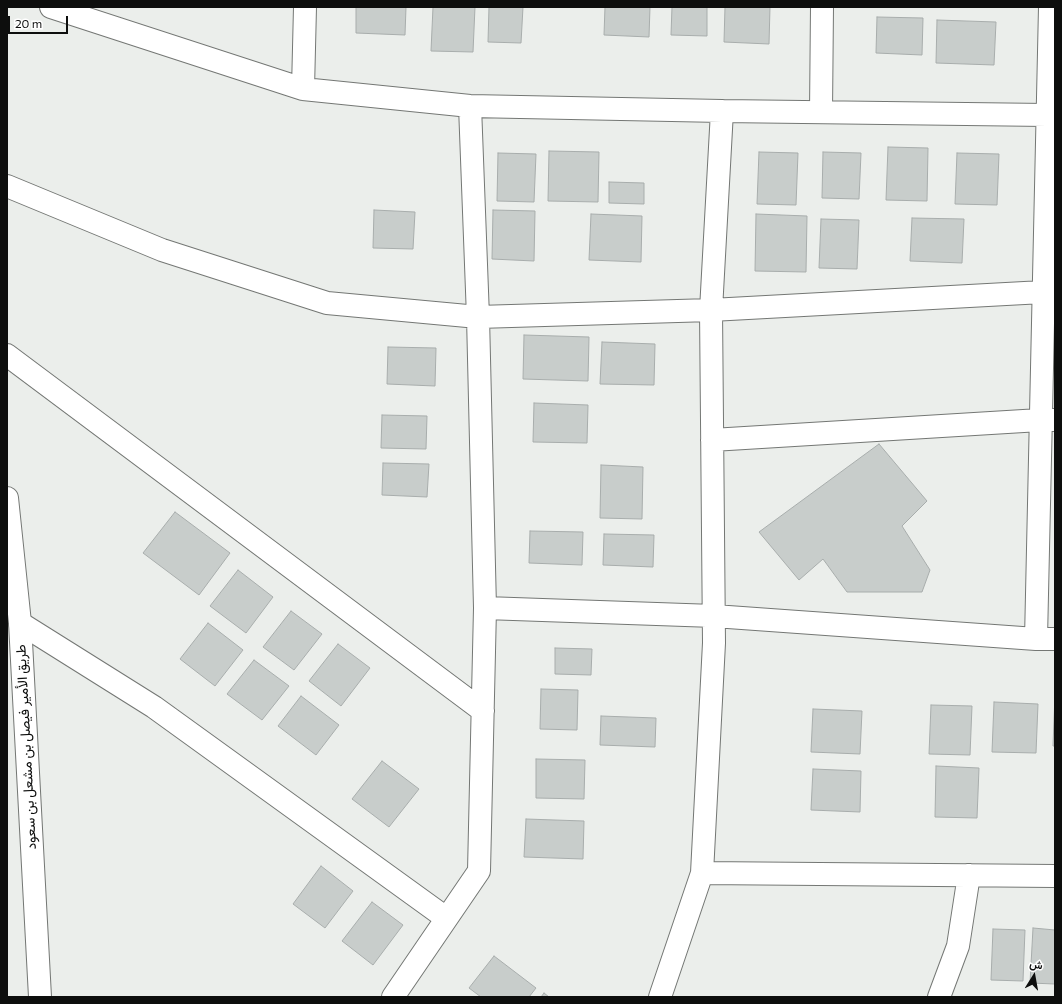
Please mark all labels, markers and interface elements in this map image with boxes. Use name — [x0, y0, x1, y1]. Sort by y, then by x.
scale bar — [10, 8, 70, 34]
text: 20 m — [15, 16, 42, 30]
street label: طريق الأمير فيصل بن مشعل بن سعود — [12, 644, 40, 850]
north arrow — [1014, 956, 1054, 996]
text: ش — [1029, 956, 1044, 971]

